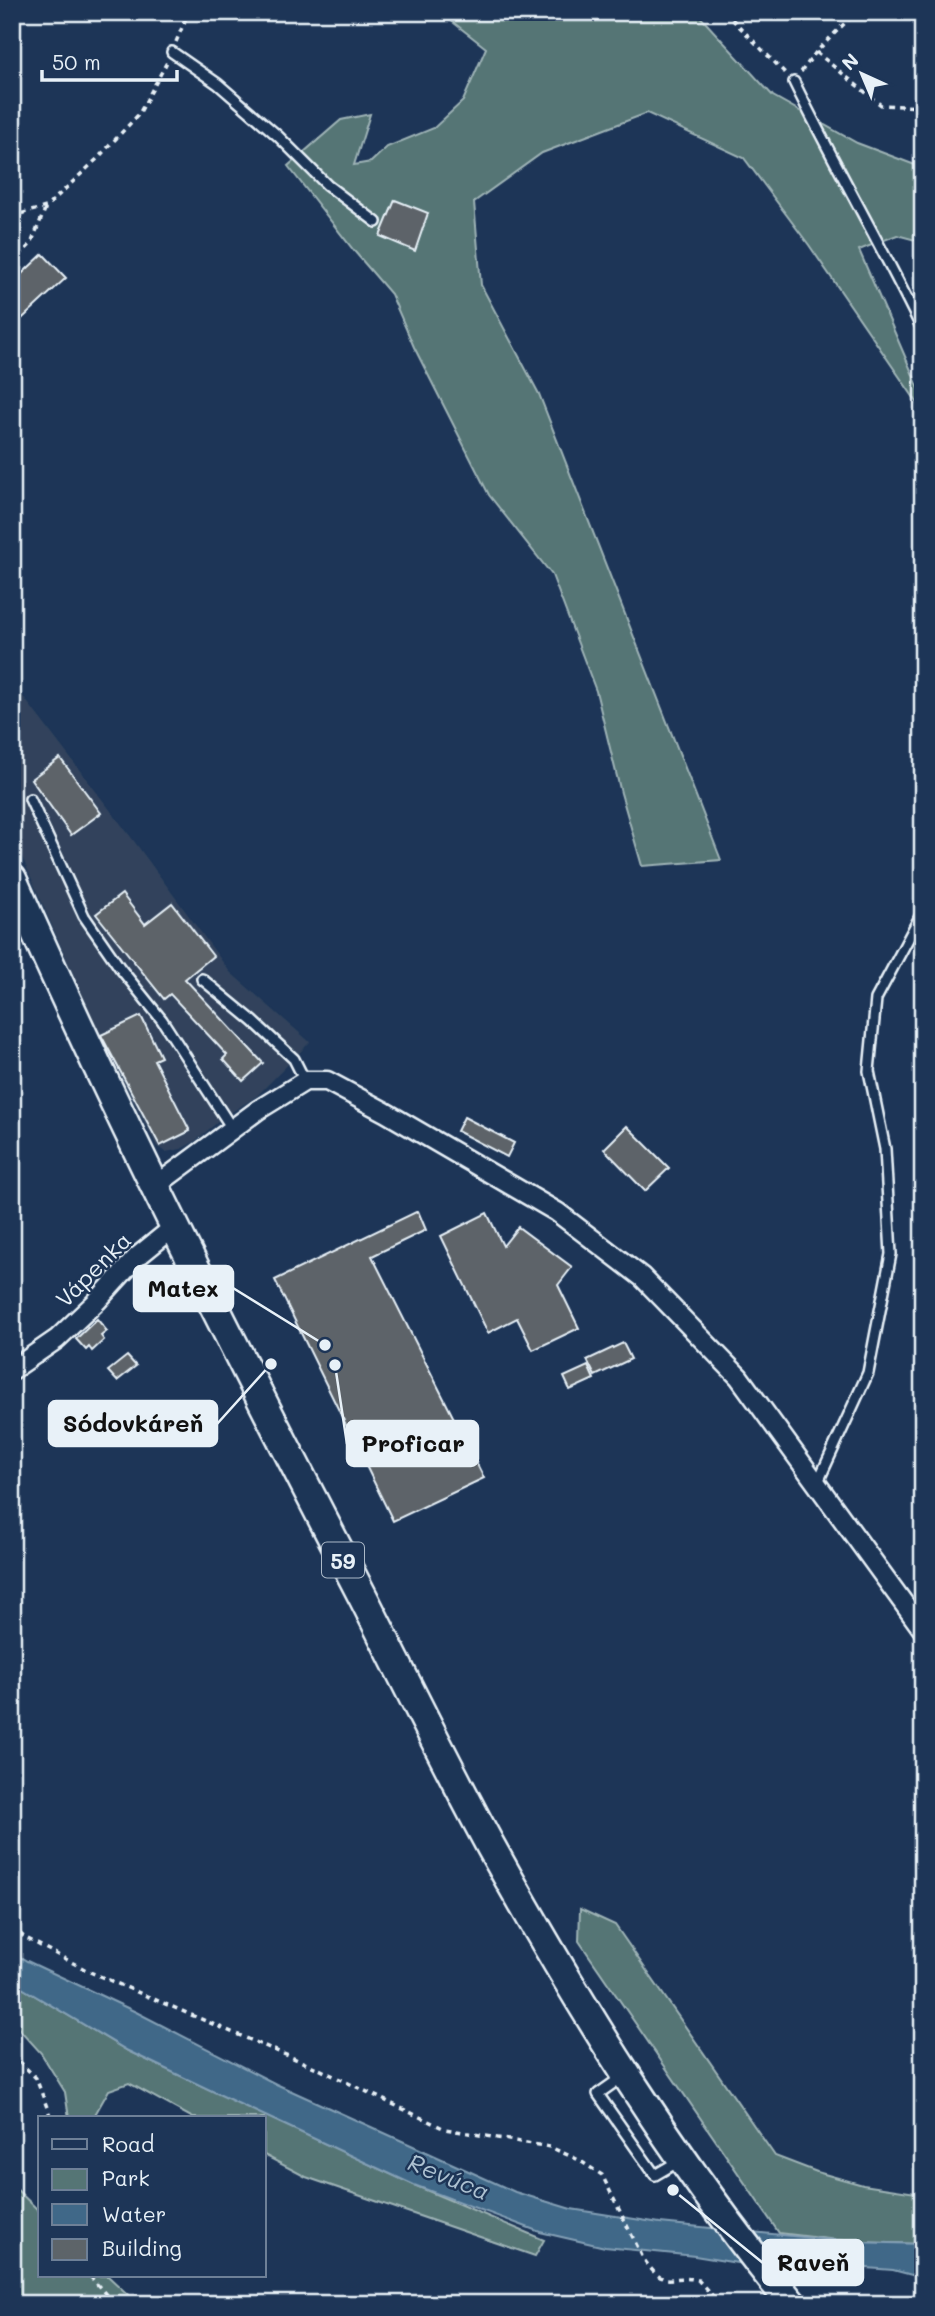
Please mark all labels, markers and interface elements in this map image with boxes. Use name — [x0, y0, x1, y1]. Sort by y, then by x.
scale bar — [42, 38, 177, 82]
north arrow — [827, 38, 897, 108]
text: N — [836, 47, 864, 75]
text: 50 m — [52, 48, 101, 75]
street label: Vápenka — [49, 1225, 137, 1313]
callout: Matex — [134, 1266, 233, 1311]
text: Matex — [147, 1272, 219, 1303]
callout: Sódovkáreň — [49, 1401, 217, 1446]
text: Sódovkáreň — [63, 1407, 203, 1438]
callout: Proficar — [347, 1421, 478, 1466]
text: Proficar — [361, 1427, 465, 1458]
road number: 59 — [322, 1542, 364, 1578]
legend — [38, 2116, 266, 2278]
text: Road — [102, 2130, 154, 2157]
water label: Revúca — [404, 2146, 494, 2206]
text: Park — [102, 2164, 150, 2191]
text: Water — [102, 2200, 166, 2227]
text: Building — [102, 2234, 182, 2261]
callout: Raveň — [763, 2240, 863, 2285]
text: Raveň — [777, 2246, 849, 2277]

